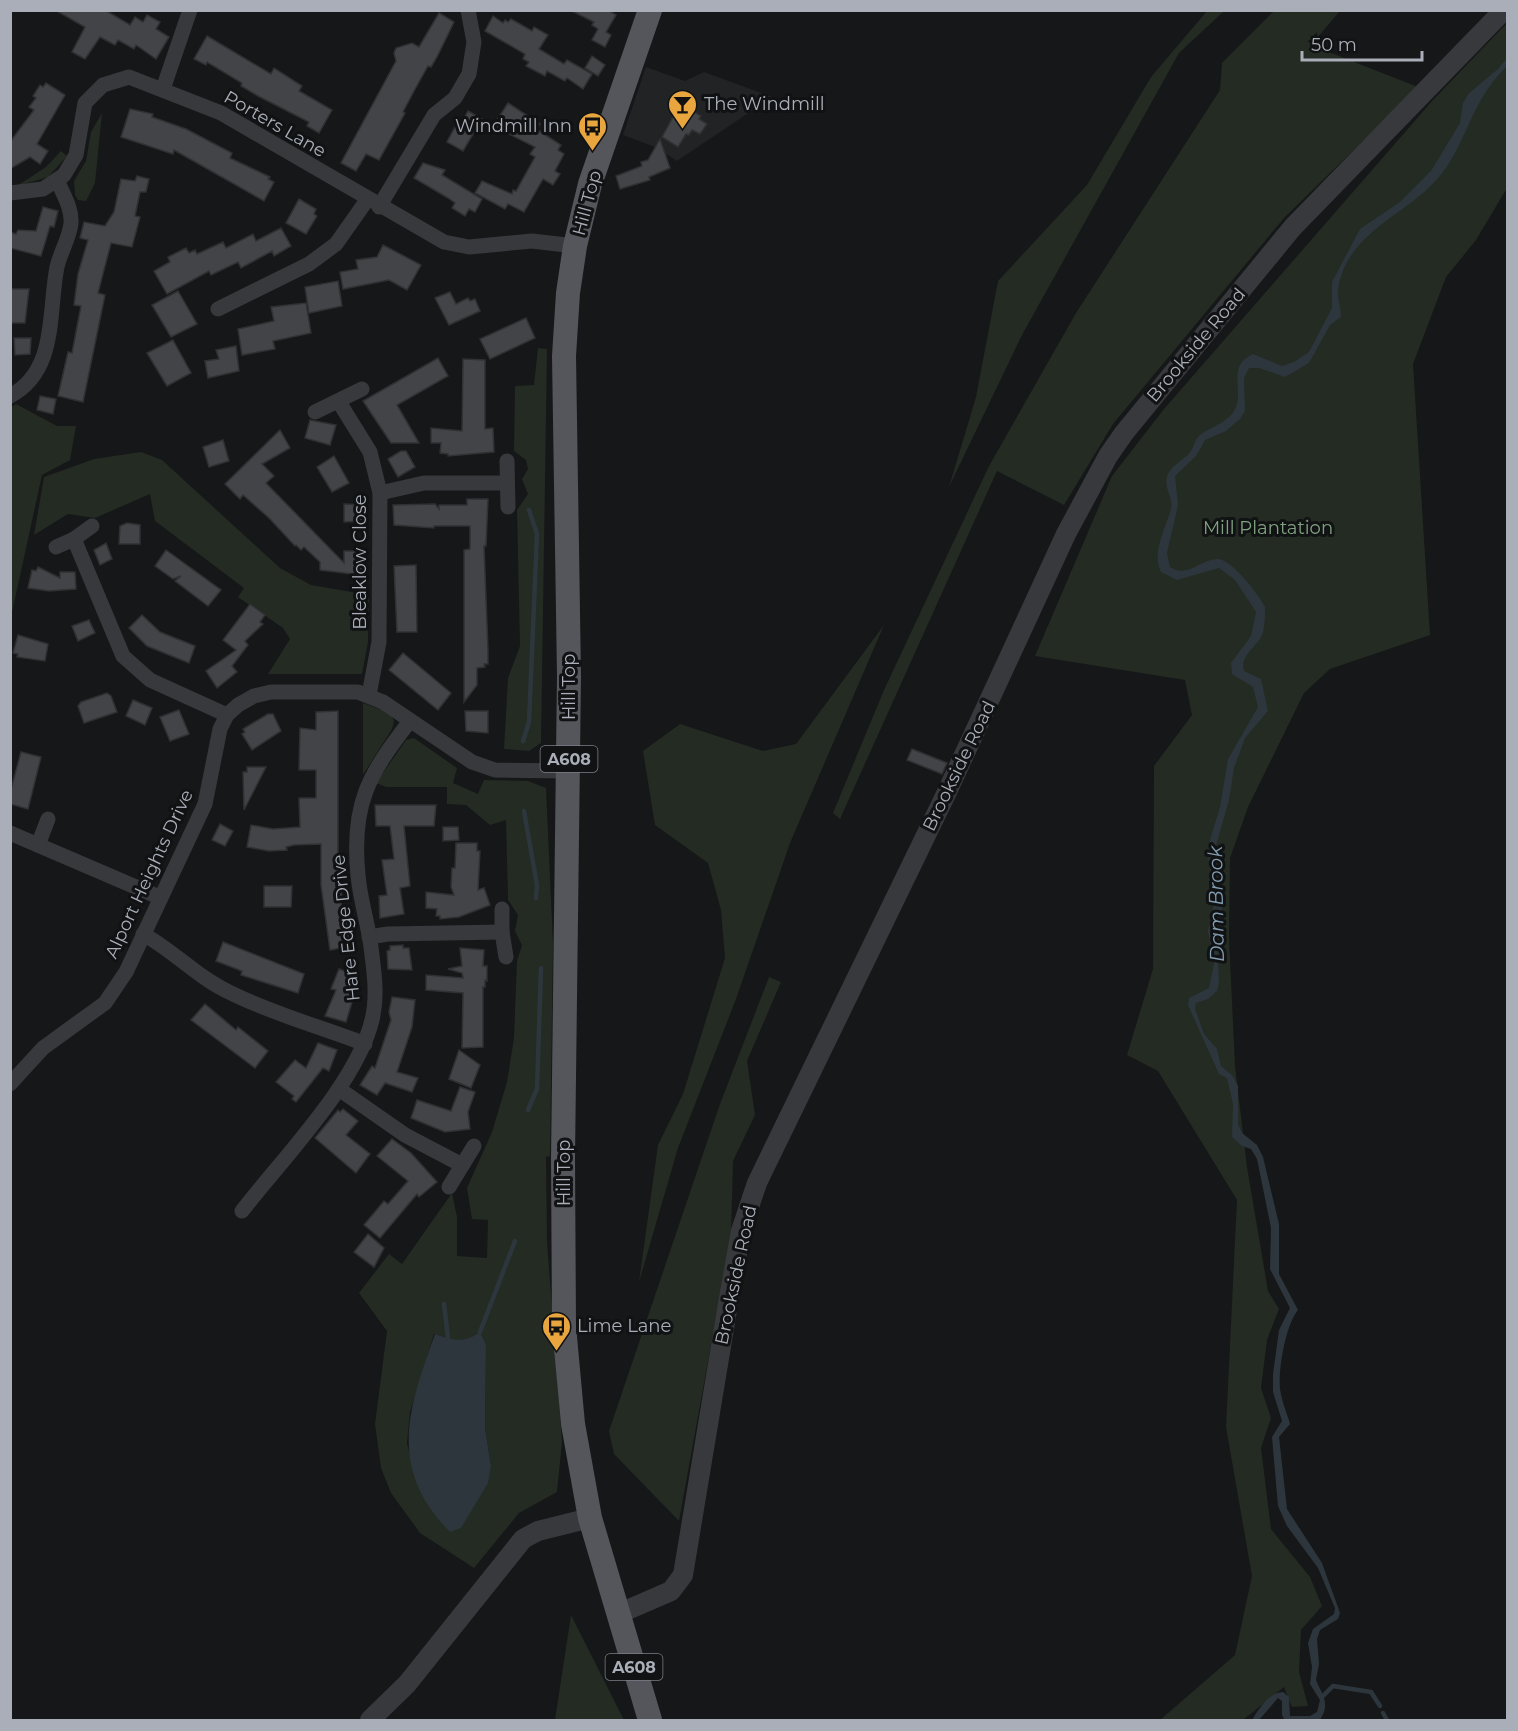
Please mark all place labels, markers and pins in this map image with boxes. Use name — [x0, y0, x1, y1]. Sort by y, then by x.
bar icon: The Windmill — [667, 88, 699, 130]
place label: The Windmill — [704, 93, 825, 115]
bus stop icon: Windmill Inn — [577, 110, 609, 152]
place label: Windmill Inn — [455, 115, 572, 137]
bus stop icon: Lime Lane — [540, 1310, 572, 1352]
place label: Lime Lane — [577, 1315, 672, 1337]

